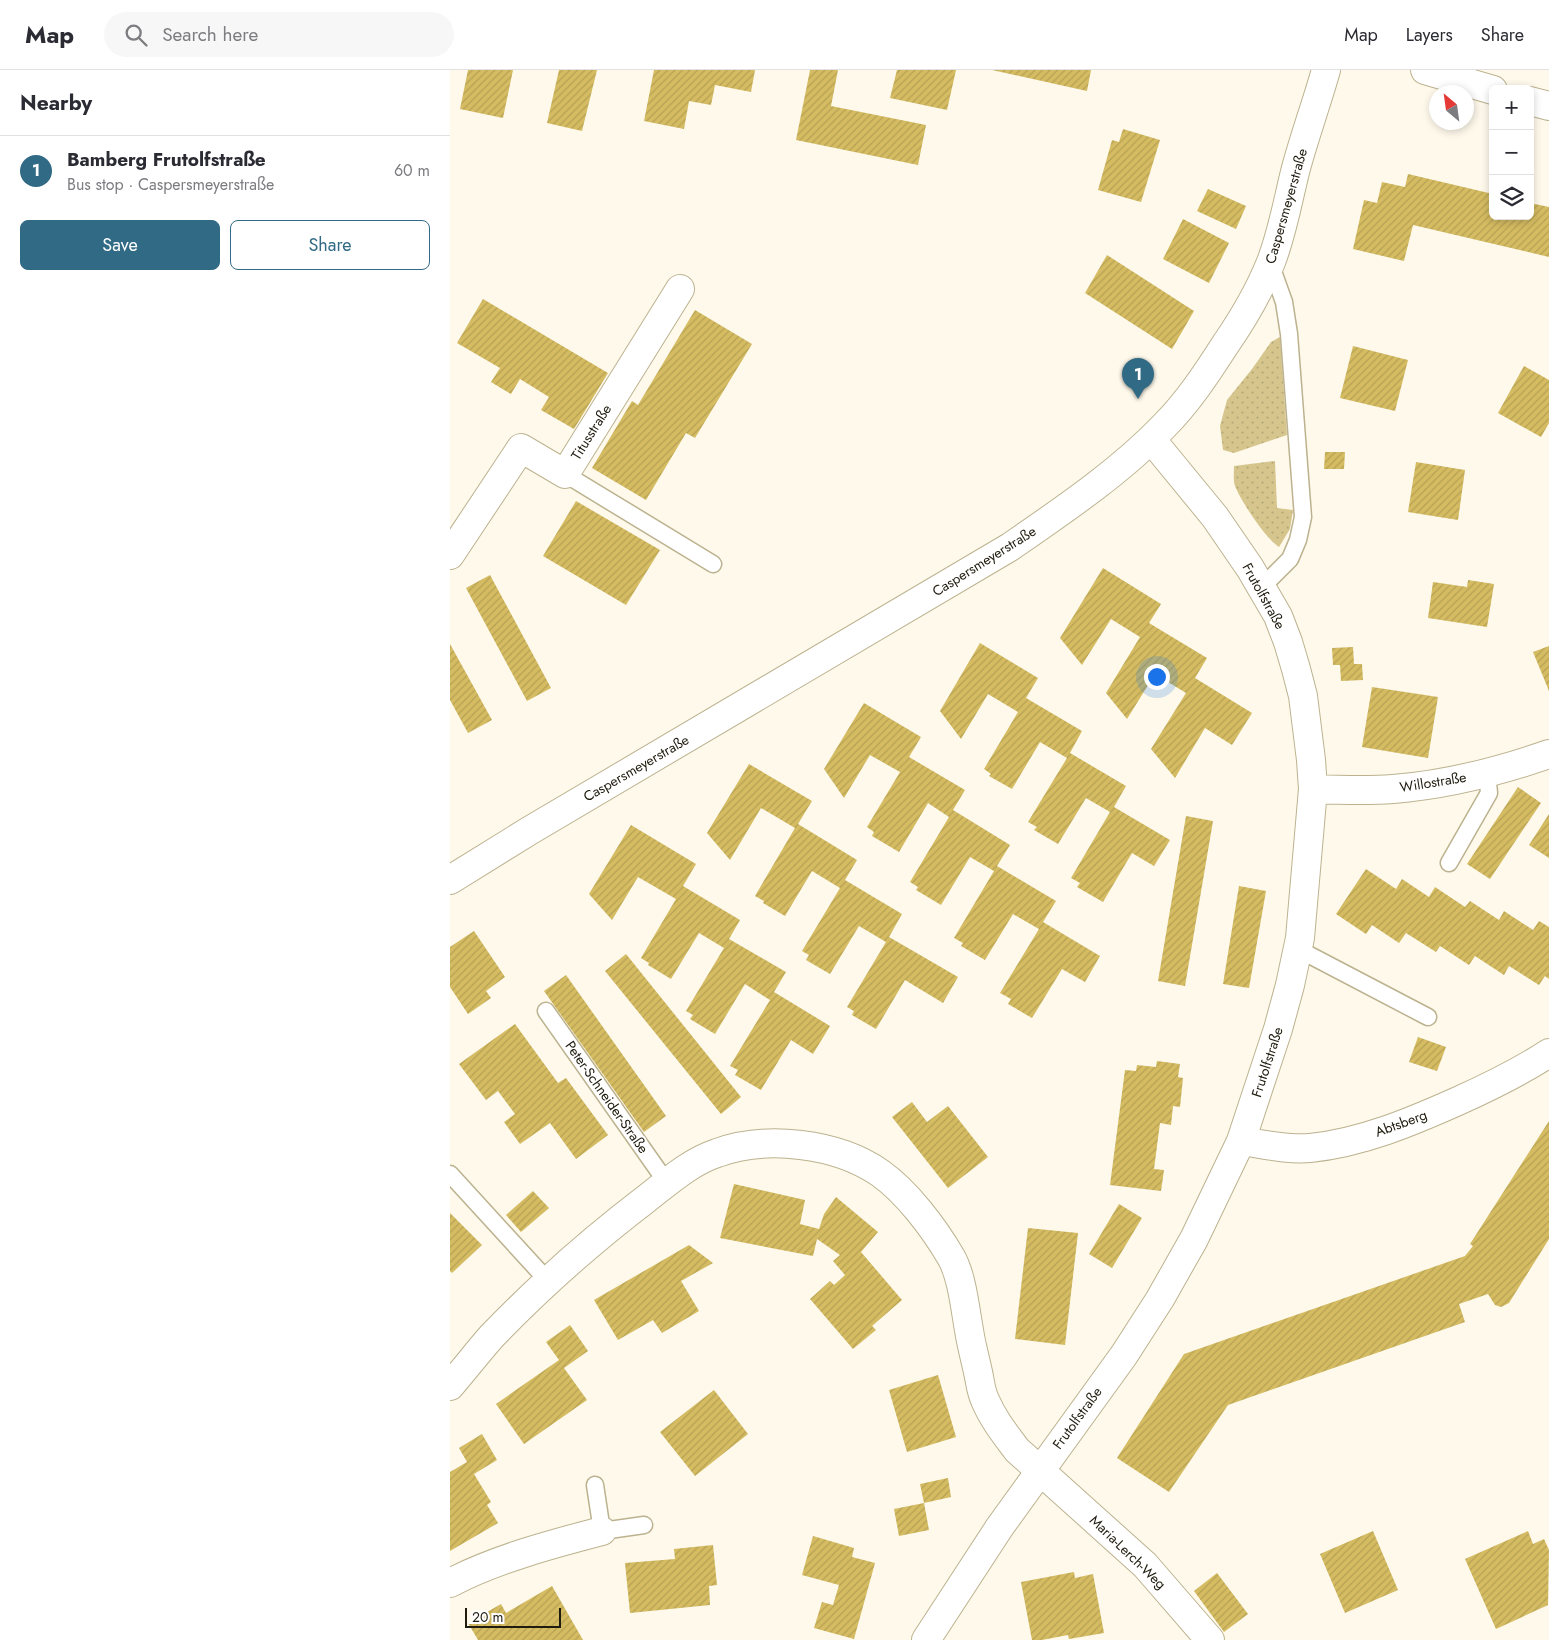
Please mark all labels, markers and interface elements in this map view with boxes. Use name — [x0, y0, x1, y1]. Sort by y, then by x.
search box — [104, 12, 454, 57]
text: Map — [25, 17, 74, 52]
icon: search — [122, 21, 150, 49]
text: Search here — [162, 21, 258, 48]
text: Map — [1344, 22, 1378, 48]
text: Layers — [1406, 22, 1453, 48]
text: Share — [1481, 22, 1524, 48]
north arrow — [1429, 85, 1474, 130]
map controls — [1489, 85, 1534, 220]
button: + — [1489, 85, 1534, 130]
text: Nearby — [20, 88, 92, 118]
button: − — [1489, 130, 1534, 175]
text: Bamberg Frutolfstraße — [67, 146, 266, 173]
street label: Caspersmeyerstraße — [1260, 146, 1312, 266]
text: 1 — [32, 159, 40, 182]
text: 60 m — [394, 159, 430, 182]
text: Bus stop · Caspersmeyerstraße — [67, 173, 274, 196]
button: layers — [1489, 175, 1534, 220]
button: Save — [20, 220, 220, 270]
button: Share — [230, 220, 430, 270]
pin: 1 — [1122, 358, 1154, 399]
street label: Titusstraße — [566, 400, 616, 464]
street label: Caspersmeyerstraße — [928, 521, 1040, 601]
street label: Frutolfstraße — [1238, 559, 1290, 633]
your location — [1144, 664, 1170, 690]
street label: Caspersmeyerstraße — [579, 730, 693, 806]
street label: Willostraße — [1398, 767, 1468, 797]
street label: Frutolfstraße — [1246, 1024, 1288, 1100]
street label: Peter-Schneider-Straße — [561, 1037, 653, 1157]
street label: Abtsberg — [1372, 1104, 1430, 1142]
street label: Frutolfstraße — [1048, 1383, 1106, 1453]
street label: Maria-Lerch-Weg — [1085, 1510, 1171, 1594]
scale bar — [465, 1605, 561, 1628]
text: 20 m — [472, 1607, 504, 1627]

